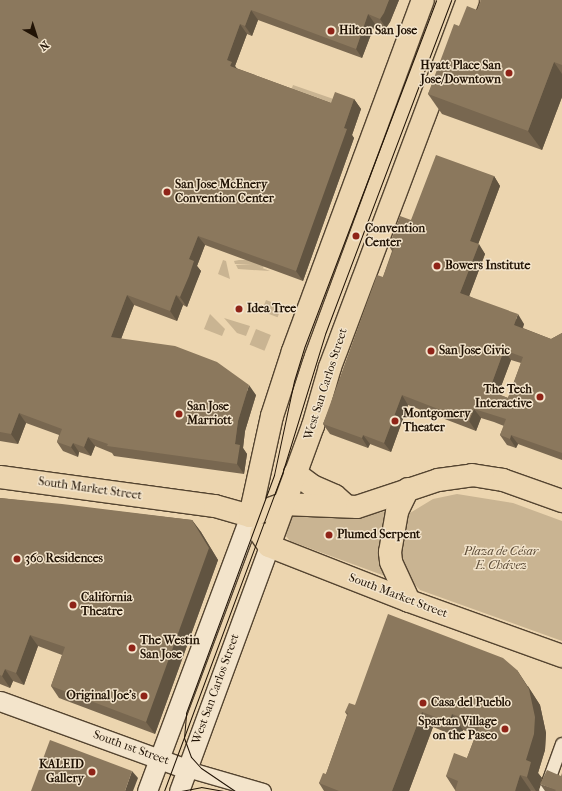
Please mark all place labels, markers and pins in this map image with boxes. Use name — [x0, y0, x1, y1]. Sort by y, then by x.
place label: Hilton San Jose — [339, 24, 417, 38]
marker: Hilton San Jose — [326, 26, 336, 36]
place label: Hyatt Place San Jose/Downtown — [420, 59, 501, 87]
marker: Hyatt Place San Jose/Downtown — [504, 68, 514, 78]
place label: San Jose McEnery Convention Center — [175, 178, 274, 206]
marker: San Jose McEnery Convention Center — [162, 187, 172, 197]
place label: Convention Center — [365, 222, 425, 250]
marker: Convention Center — [350, 230, 362, 242]
place label: Bowers Institute — [445, 259, 530, 273]
marker: Bowers Institute — [432, 261, 442, 271]
place label: Idea Tree — [247, 302, 296, 316]
marker: Idea Tree — [234, 304, 244, 314]
place label: San Jose Civic — [439, 344, 510, 358]
marker: San Jose Civic — [426, 346, 436, 356]
place label: The Tech Interactive — [475, 383, 532, 411]
marker: The Tech Interactive — [535, 392, 545, 402]
place label: San Jose Marriott — [187, 400, 232, 428]
place label: Montgomery Theater — [403, 407, 471, 435]
marker: San Jose Marriott — [174, 409, 184, 419]
marker: Montgomery Theater — [390, 416, 400, 426]
place label: Plumed Serpent — [337, 528, 420, 542]
marker: Plumed Serpent — [324, 530, 334, 540]
place label: 360 Residences — [25, 552, 103, 566]
marker: 360 Residences — [12, 554, 22, 564]
place label: California Theatre — [81, 591, 132, 619]
marker: California Theatre — [68, 600, 78, 610]
place label: The Westin San Jose — [140, 634, 200, 662]
marker: The Westin San Jose — [127, 643, 137, 653]
place label: Original Joe’s — [66, 689, 136, 703]
marker: Original Joe’s — [139, 691, 149, 701]
place label: Casa del Pueblo — [431, 696, 511, 710]
marker: Casa del Pueblo — [418, 698, 428, 708]
place label: Spartan Village on the Paseo — [418, 715, 497, 743]
marker: Spartan Village on the Paseo — [500, 724, 510, 734]
place label: KALEID Gallery — [39, 758, 84, 786]
marker: KALEID Gallery — [87, 767, 97, 777]

